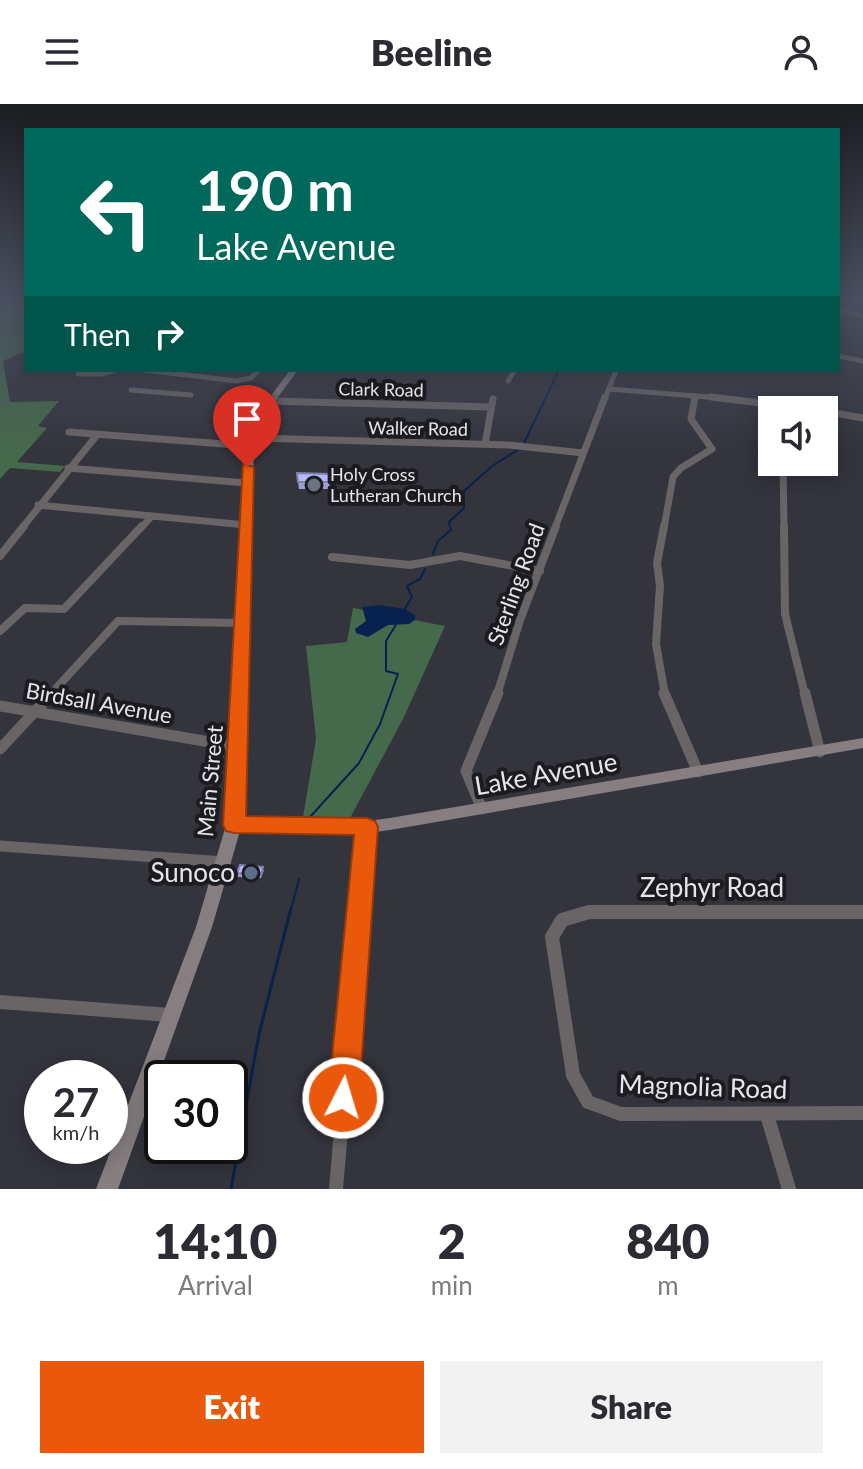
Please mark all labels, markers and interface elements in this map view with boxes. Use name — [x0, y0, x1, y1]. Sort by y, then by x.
icon: menu — [40, 30, 84, 74]
text: Beeline — [371, 30, 492, 74]
icon: person — [779, 30, 823, 74]
text: 190 m — [196, 156, 354, 223]
icon: left — [64, 160, 168, 264]
text: Lake Avenue — [196, 224, 396, 268]
icon: right — [147, 312, 191, 356]
text: Then — [64, 316, 131, 352]
street label: Clark Road — [338, 377, 424, 401]
pin — [213, 385, 281, 467]
map controls — [758, 396, 838, 476]
button: sound — [758, 396, 838, 476]
icon: arrive — [225, 397, 269, 441]
street label: Walker Road — [368, 416, 468, 440]
place label: Holy Cross Lutheran Church — [330, 463, 462, 506]
marker: Holy Cross Lutheran Church — [305, 476, 323, 494]
street label: Sterling Road — [481, 519, 550, 648]
street label: Birdsall Avenue — [24, 676, 174, 729]
street label: Main Street — [191, 724, 228, 838]
street label: Lake Avenue — [472, 745, 620, 801]
place label: Sunoco — [150, 856, 235, 888]
marker: Sunoco — [242, 864, 260, 882]
street label: Zephyr Road — [640, 871, 784, 903]
position arrow — [301, 1056, 385, 1140]
speed limit sign: 30 — [144, 1060, 248, 1164]
street label: Magnolia Road — [618, 1067, 788, 1105]
text: 27 — [53, 1078, 99, 1126]
text: km/h — [53, 1120, 99, 1144]
text: 14:10 — [153, 1212, 277, 1269]
text: 2 — [438, 1212, 466, 1269]
text: 840 — [626, 1212, 710, 1269]
text: Arrival — [178, 1269, 253, 1301]
text: min — [431, 1269, 473, 1301]
text: m — [657, 1269, 679, 1301]
button: Exit — [40, 1361, 424, 1453]
button: Share — [440, 1361, 823, 1453]

